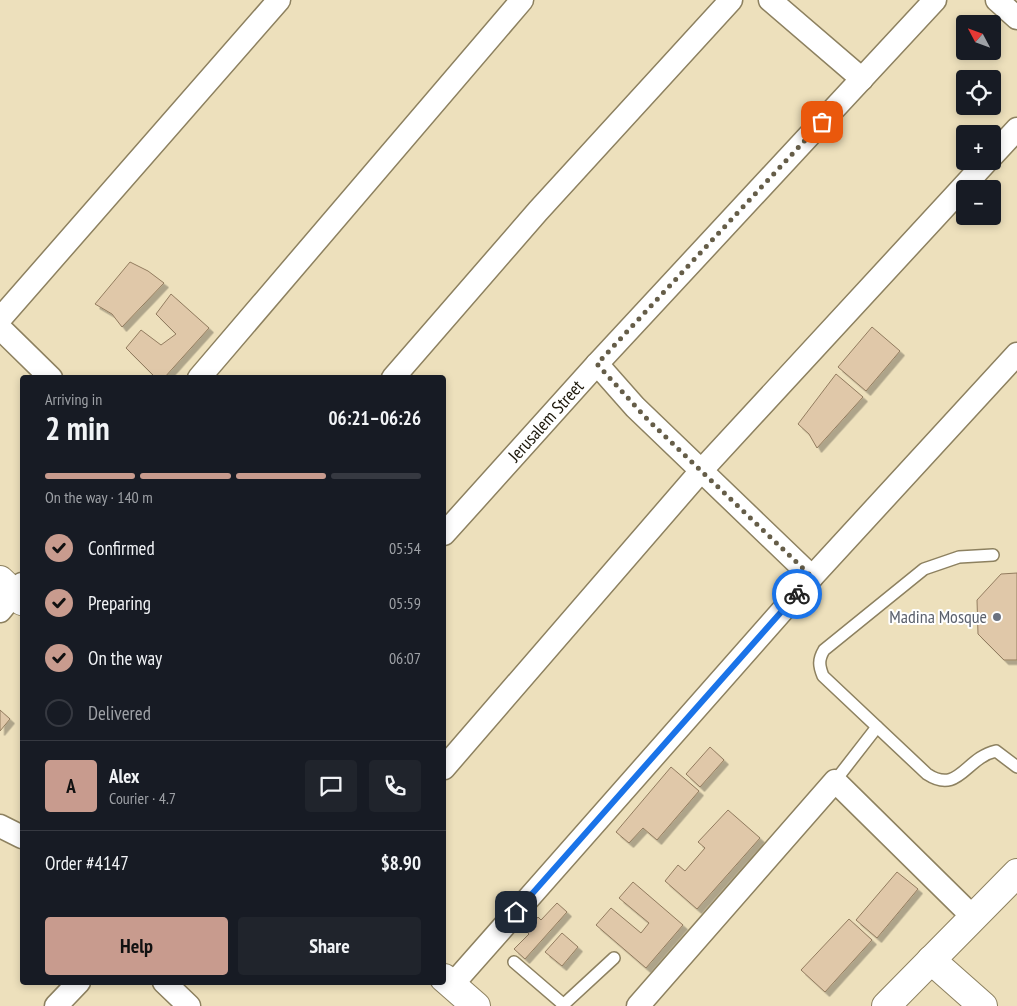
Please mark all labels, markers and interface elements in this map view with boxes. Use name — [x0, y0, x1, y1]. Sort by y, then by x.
north arrow — [956, 15, 1001, 60]
map controls — [956, 15, 1001, 225]
button: locate — [956, 70, 1001, 115]
pin — [801, 101, 843, 143]
icon: bag — [808, 108, 836, 136]
button: + — [956, 125, 1001, 170]
button: − — [956, 180, 1001, 225]
street label: Jerusalem Street — [502, 375, 588, 467]
text: Arriving in — [45, 389, 102, 409]
text: 06:21–06:26 — [328, 406, 421, 430]
text: 2 min — [45, 407, 110, 449]
text: On the way · 140 m — [45, 487, 153, 507]
icon: check — [45, 534, 73, 562]
text: Confirmed — [88, 536, 155, 560]
text: 05:54 — [389, 538, 421, 558]
courier — [772, 569, 822, 619]
icon: bike — [783, 580, 811, 608]
icon: check — [45, 589, 73, 617]
text: Preparing — [88, 591, 151, 615]
text: 05:59 — [389, 593, 421, 613]
place label: Madina Mosque — [889, 605, 987, 628]
marker: Madina Mosque — [991, 611, 1003, 623]
icon: check — [45, 644, 73, 672]
text: On the way — [88, 646, 162, 670]
text: 06:07 — [389, 648, 421, 668]
text: Delivered — [88, 701, 151, 725]
button: chat — [305, 760, 357, 812]
button: phone — [369, 760, 421, 812]
text: Alex — [109, 764, 139, 788]
text: A — [66, 774, 76, 798]
text: Courier · 4.7 — [109, 788, 176, 808]
text: Order #4147 — [45, 851, 129, 875]
text: $8.90 — [381, 851, 421, 875]
pin — [495, 891, 537, 933]
icon: home — [502, 898, 530, 926]
button: Help — [45, 917, 228, 975]
button: Share — [238, 917, 421, 975]

